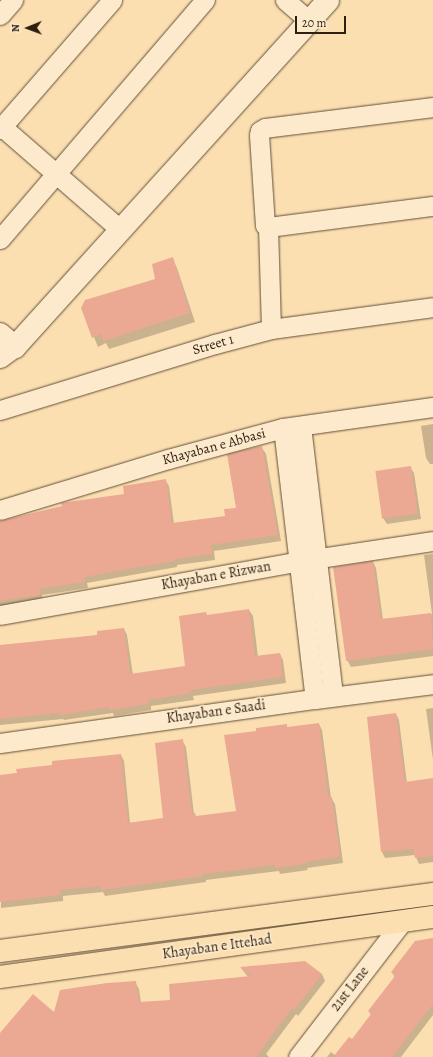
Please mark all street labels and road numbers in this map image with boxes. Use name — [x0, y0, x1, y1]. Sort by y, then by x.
street label: Street 1 — [191, 331, 235, 359]
street label: Khayaban e Abbasi — [160, 425, 268, 469]
street label: Khayaban e Rizwan — [160, 558, 272, 594]
street label: Khayaban e Saadi — [165, 697, 267, 727]
street label: Khayaban e Ittehad — [161, 931, 273, 963]
street label: 21st Lane — [327, 963, 373, 1015]

